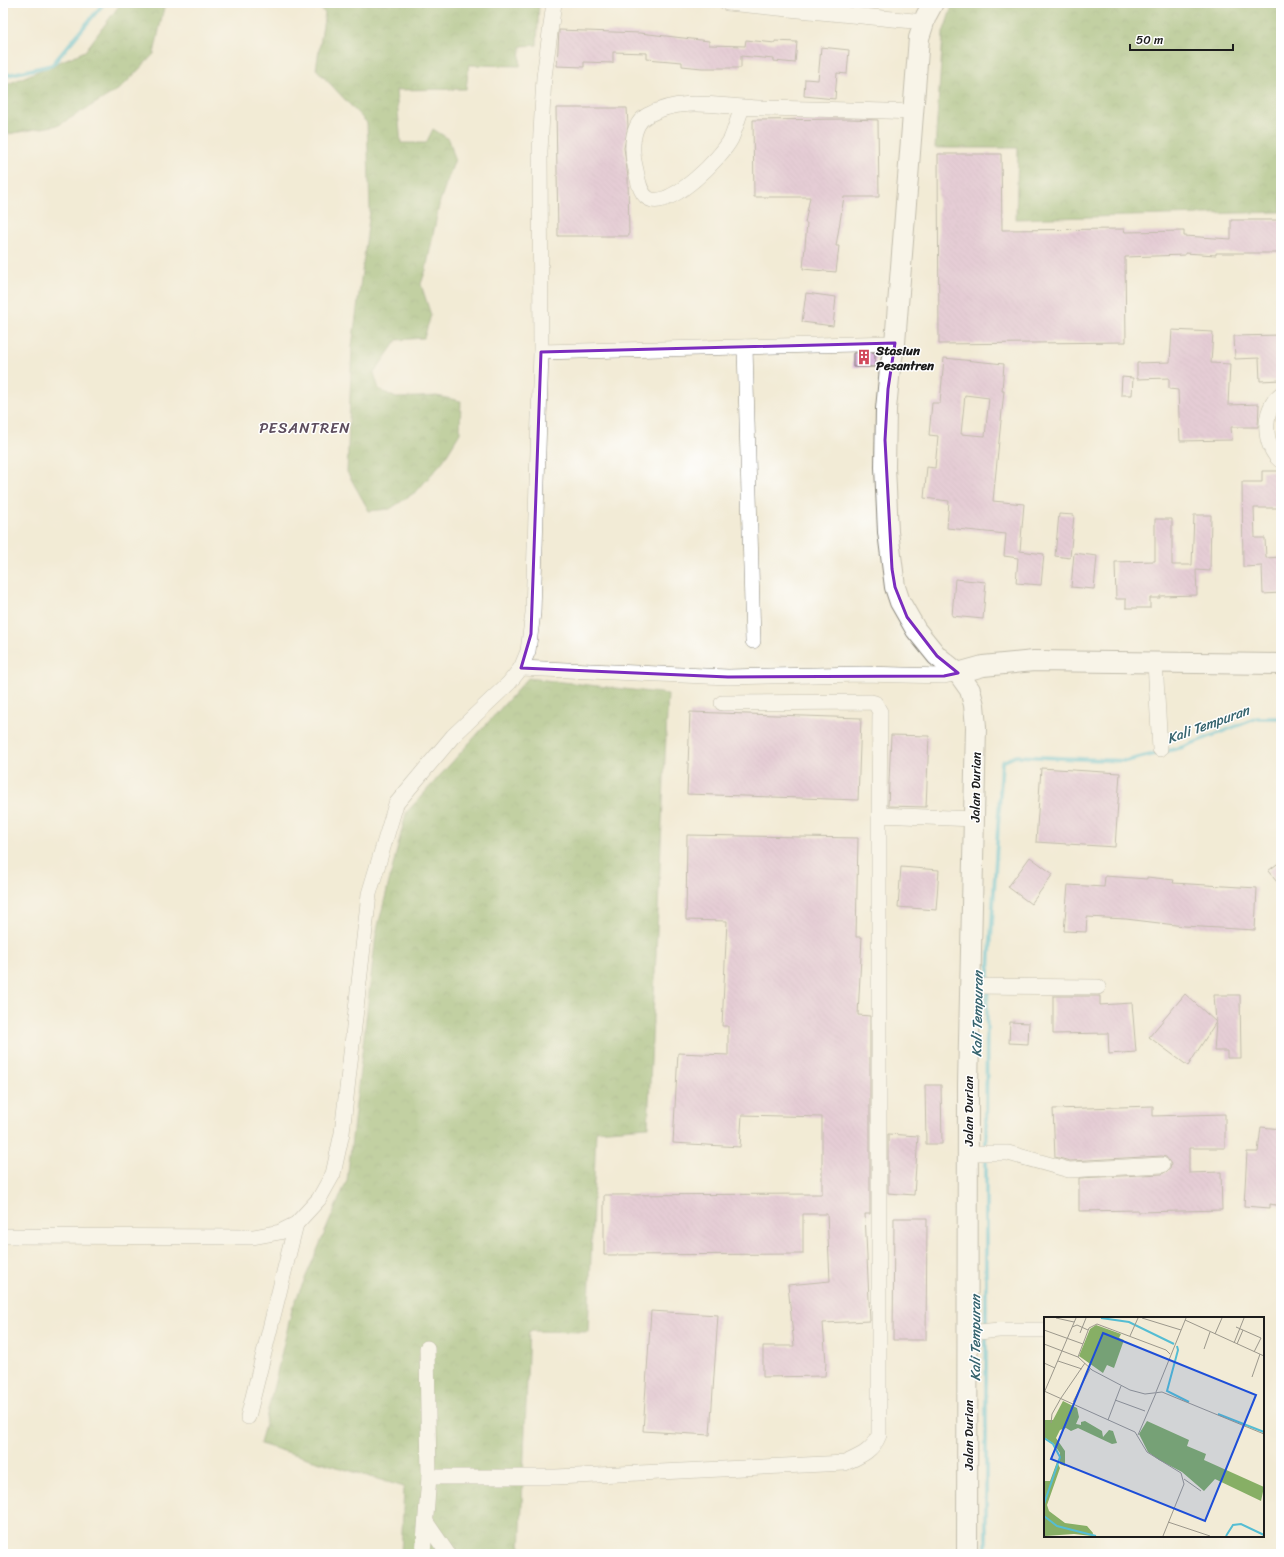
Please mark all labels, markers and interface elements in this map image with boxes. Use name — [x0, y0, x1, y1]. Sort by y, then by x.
scale bar — [1130, 26, 1233, 52]
text: 50 m — [1136, 29, 1163, 51]
place label: Stasiun Pesantren — [875, 339, 935, 377]
building icon: Stasiun Pesantren — [855, 348, 873, 366]
district label: PESANTREN — [259, 415, 351, 441]
water label: Kali Tempuran — [1164, 698, 1254, 751]
street label: Jalan Durian — [963, 752, 988, 823]
water label: Kali Tempuran — [964, 969, 991, 1057]
street label: Jalan Durian — [957, 1076, 980, 1147]
water label: Kali Tempuran — [963, 1294, 988, 1381]
inset map — [1044, 1317, 1264, 1537]
street label: Jalan Durian — [957, 1400, 980, 1471]

